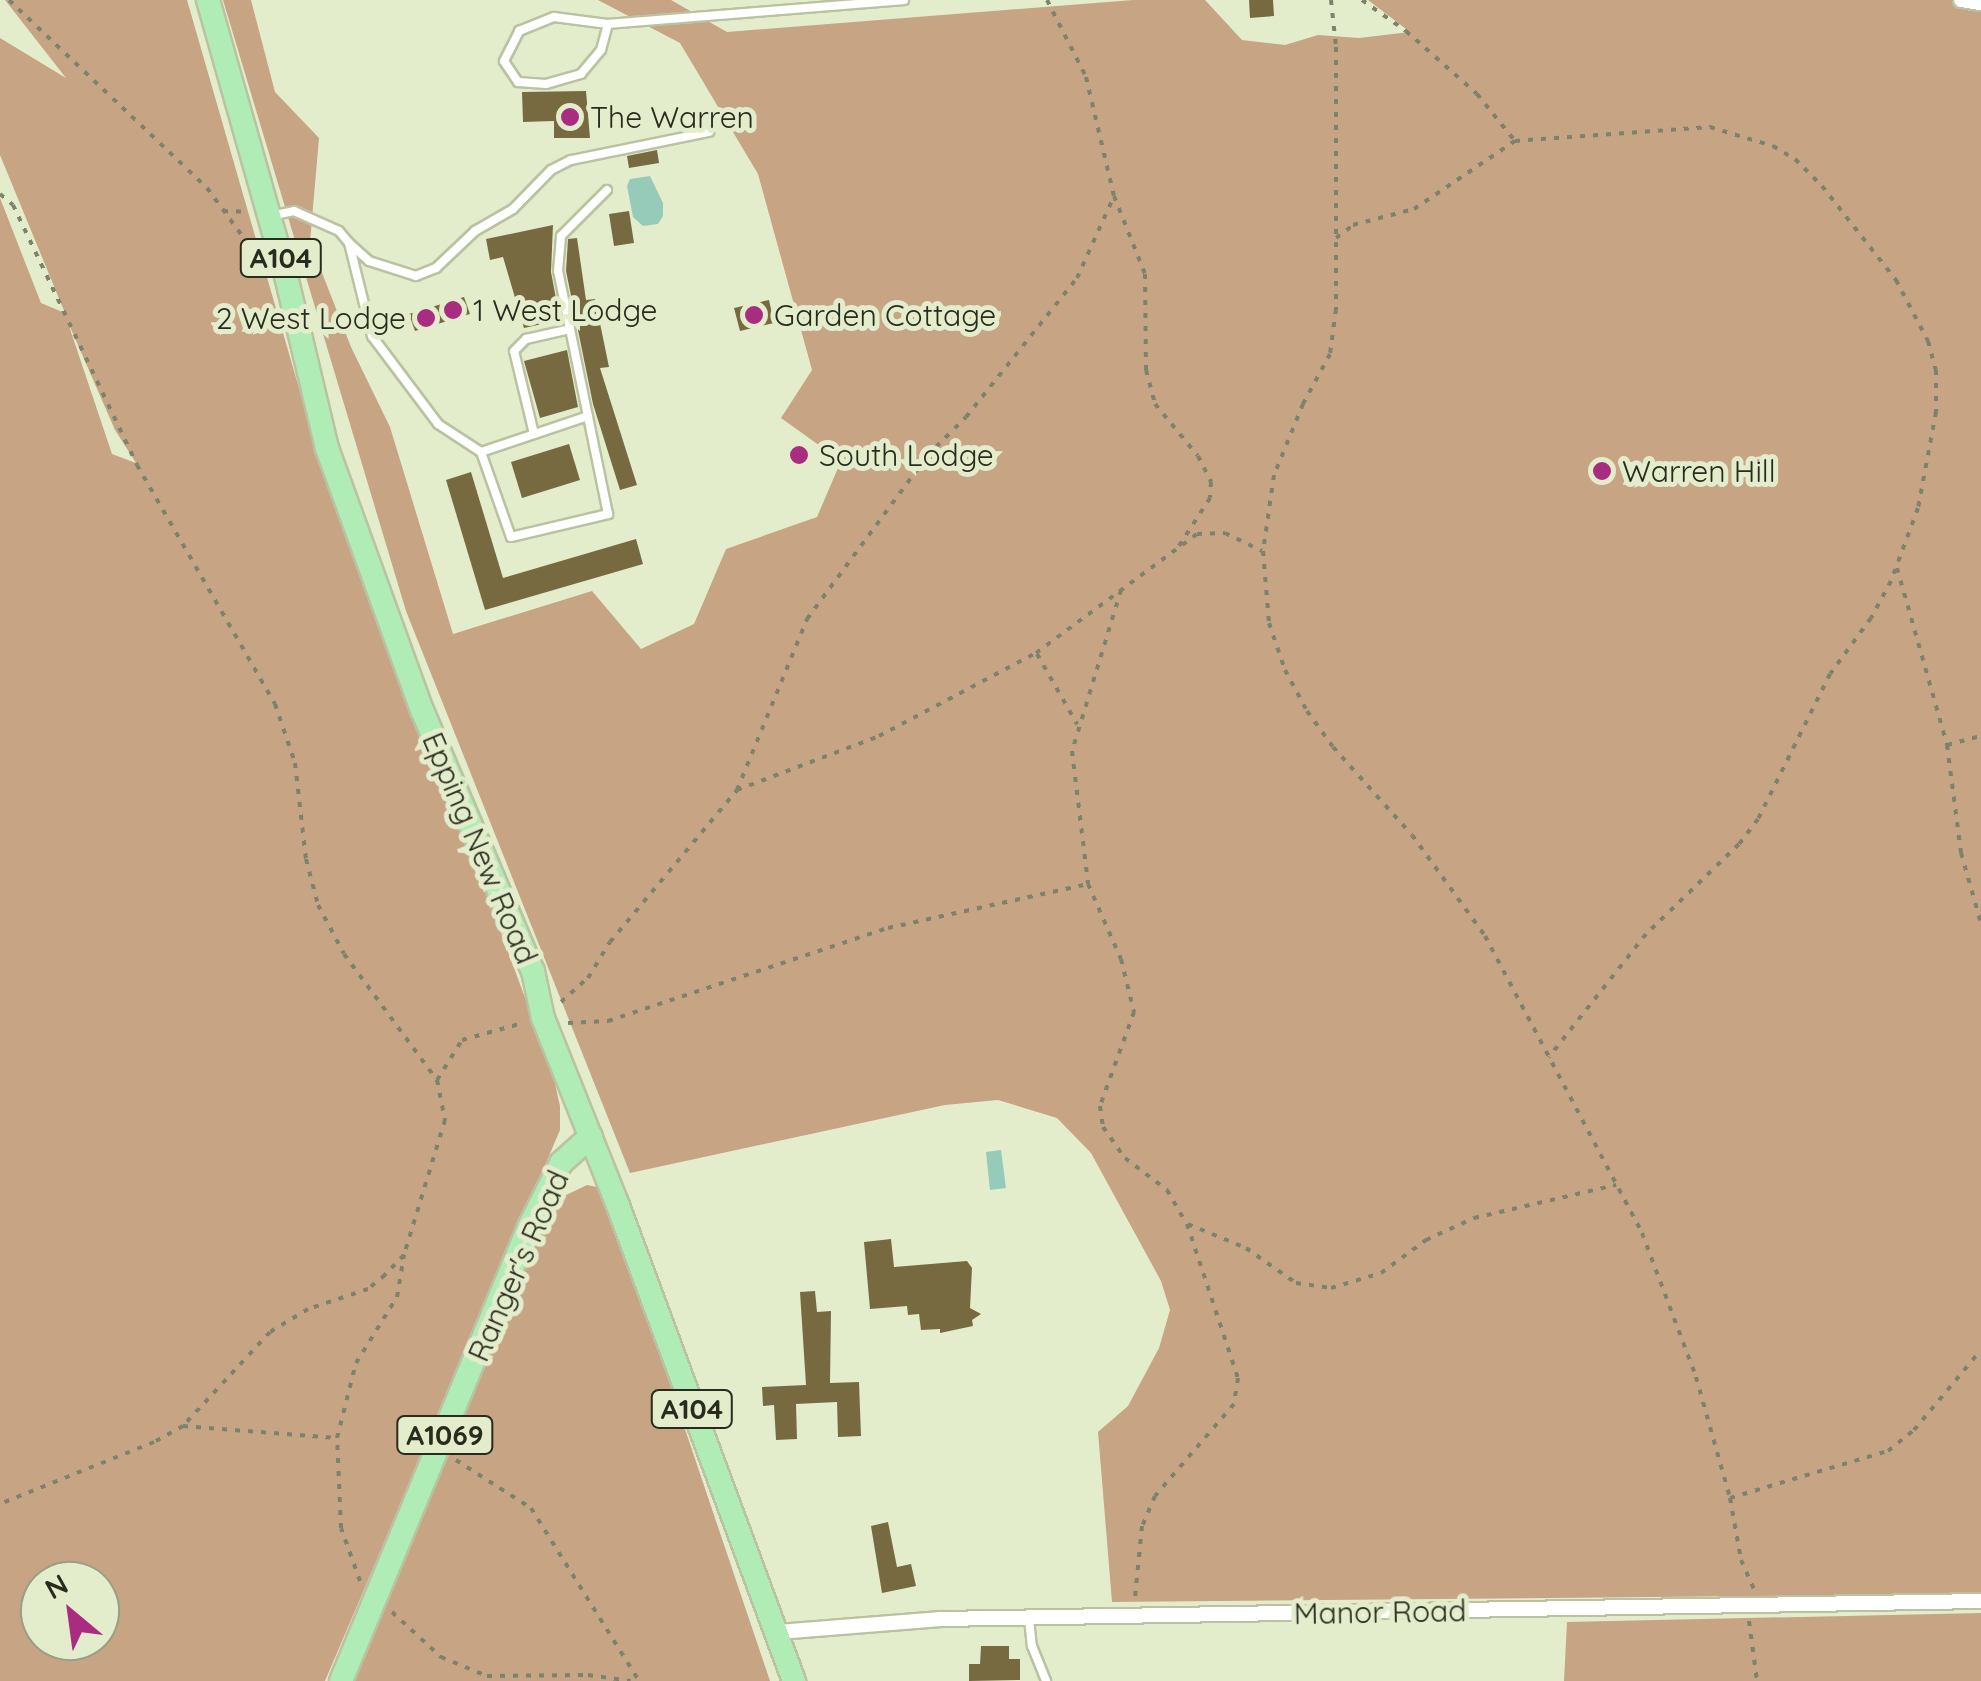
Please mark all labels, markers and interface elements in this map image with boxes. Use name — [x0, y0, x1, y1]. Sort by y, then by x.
place label: The Warren — [590, 99, 754, 135]
marker: The Warren — [559, 106, 581, 128]
road number: A104 — [238, 235, 324, 281]
place label: 1 West Lodge — [473, 292, 658, 328]
place label: Garden Cottage — [774, 297, 996, 333]
marker: 1 West Lodge — [442, 299, 464, 321]
place label: 2 West Lodge — [216, 300, 406, 336]
marker: Garden Cottage — [743, 304, 765, 326]
marker: 2 West Lodge — [415, 307, 437, 329]
place label: South Lodge — [819, 437, 994, 473]
marker: South Lodge — [788, 444, 810, 466]
place label: Warren Hill — [1622, 453, 1776, 489]
marker: Warren Hill — [1591, 460, 1613, 482]
street label: Epping New Road — [415, 727, 545, 969]
street label: Ranger's Road — [460, 1165, 576, 1367]
road number: A104 — [650, 1386, 734, 1432]
road number: A1069 — [395, 1412, 495, 1458]
north arrow — [20, 1561, 120, 1661]
text: N — [39, 1566, 74, 1606]
street label: Manor Road — [1293, 1592, 1467, 1632]

